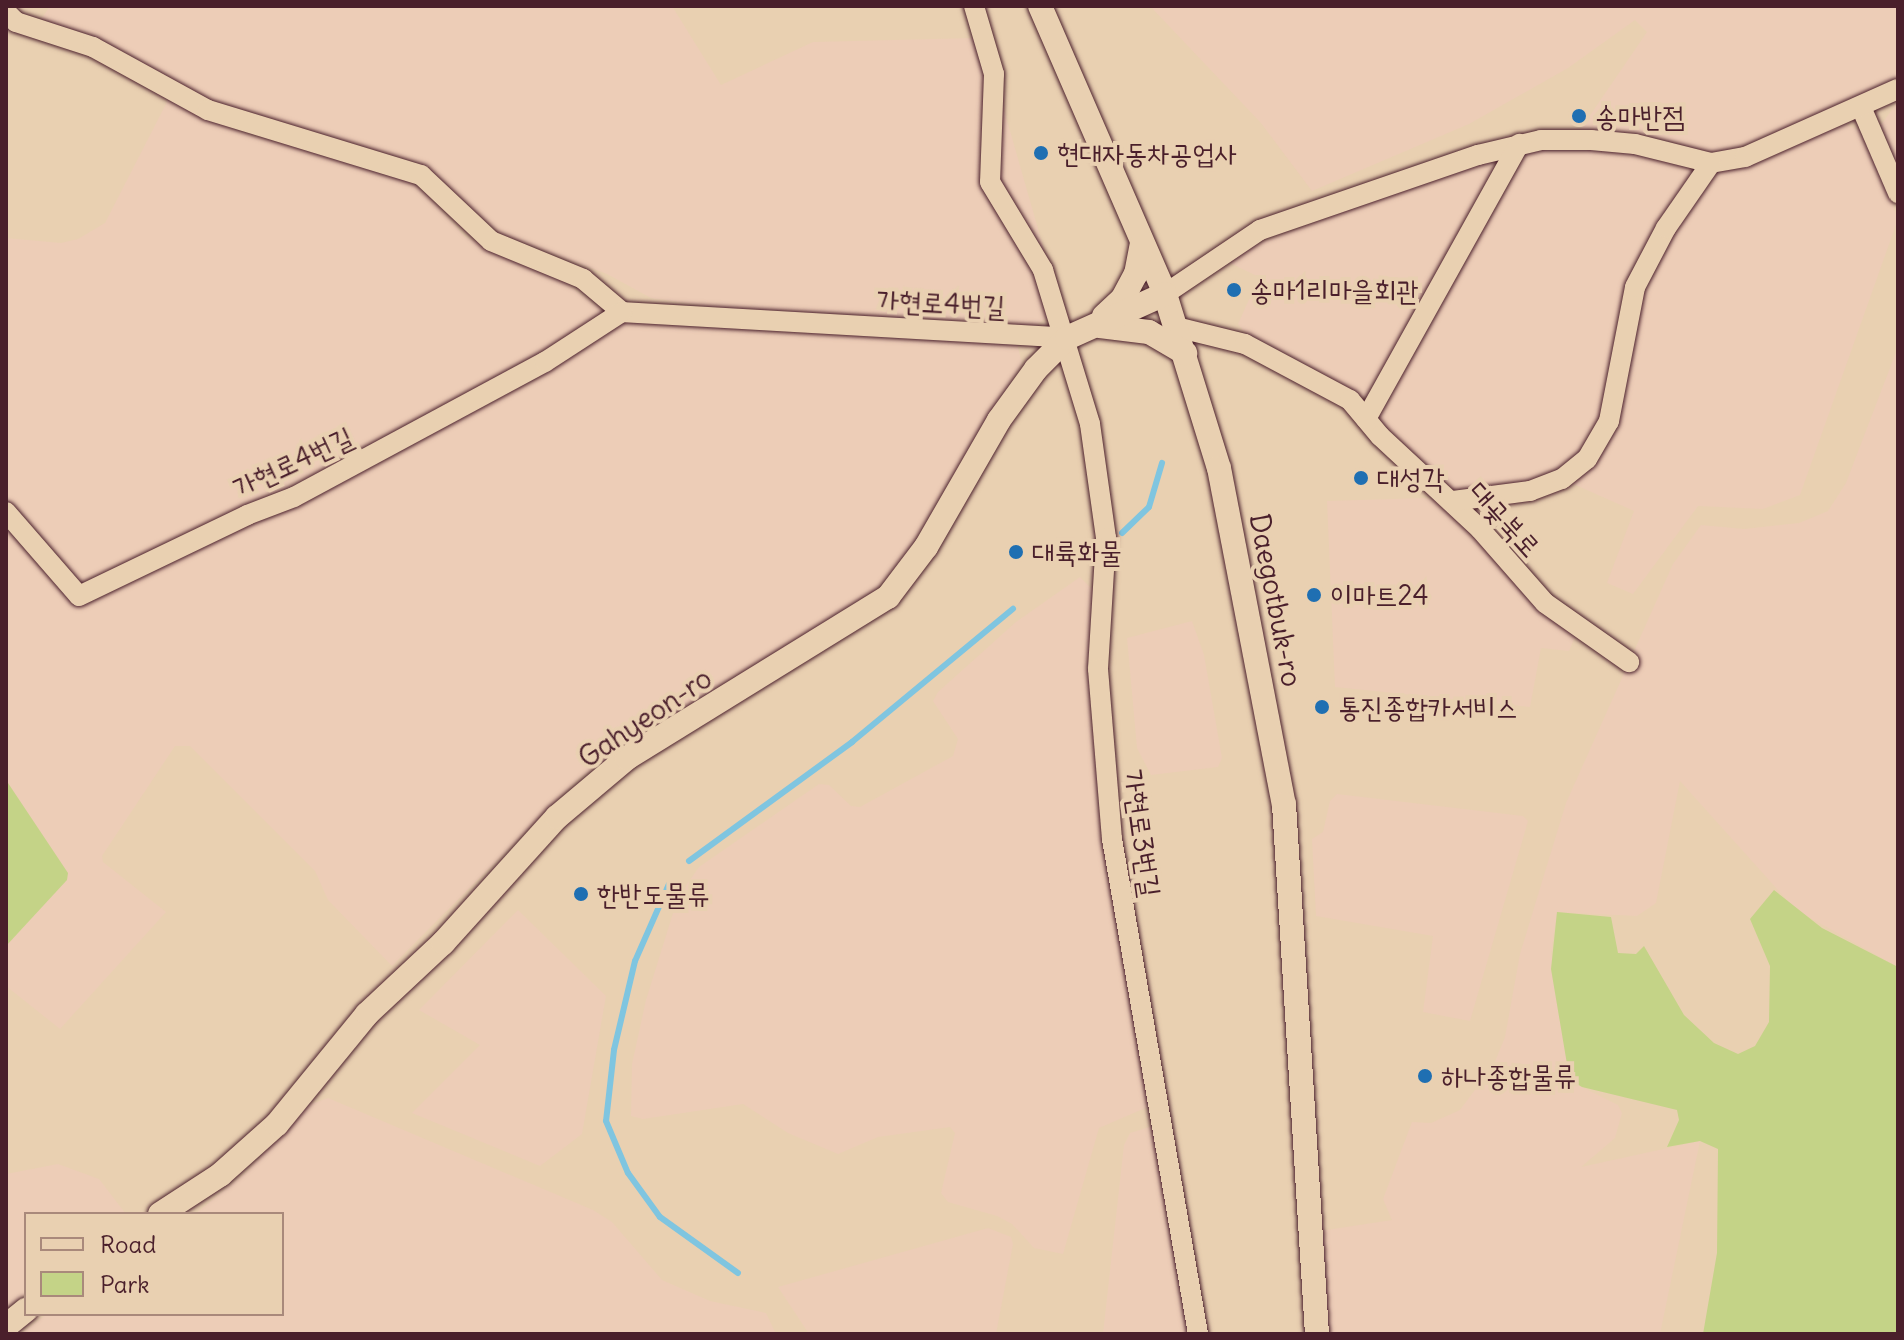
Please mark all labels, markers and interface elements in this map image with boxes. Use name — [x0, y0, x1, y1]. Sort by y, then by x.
place label: 송마반점 — [1595, 99, 1685, 133]
marker: 송마반점 — [1570, 107, 1588, 125]
place label: 현대자동차공업사 — [1057, 136, 1237, 170]
marker: 현대자동차공업사 — [1032, 144, 1050, 162]
place label: 송마1리마을회관 — [1250, 273, 1419, 307]
marker: 송마1리마을회관 — [1225, 281, 1243, 299]
street label: 가현로4번길 — [876, 283, 1006, 323]
street label: 가현로4번길 — [228, 420, 358, 504]
place label: 대성각 — [1377, 461, 1445, 495]
marker: 대성각 — [1352, 469, 1370, 487]
street label: 대곶북로 — [1462, 474, 1548, 564]
street label: Daegotbuk-ro — [1243, 511, 1309, 689]
place label: 대륙화물 — [1032, 535, 1122, 569]
marker: 대륙화물 — [1007, 543, 1025, 561]
place label: 이마트24 — [1330, 578, 1429, 612]
marker: 이마트24 — [1305, 586, 1323, 604]
street label: Gahyeon-ro — [572, 661, 718, 775]
place label: 통진종합카서비스 — [1338, 690, 1518, 724]
marker: 통진종합카서비스 — [1313, 698, 1331, 716]
street label: 가현로3번길 — [1116, 767, 1168, 899]
place label: 한반도물류 — [597, 877, 710, 911]
marker: 한반도물류 — [572, 885, 590, 903]
place label: 하나종합물류 — [1441, 1059, 1576, 1093]
marker: 하나종합물류 — [1416, 1067, 1434, 1085]
legend — [24, 1212, 284, 1316]
text: Road — [100, 1229, 156, 1259]
text: Park — [100, 1269, 150, 1299]

